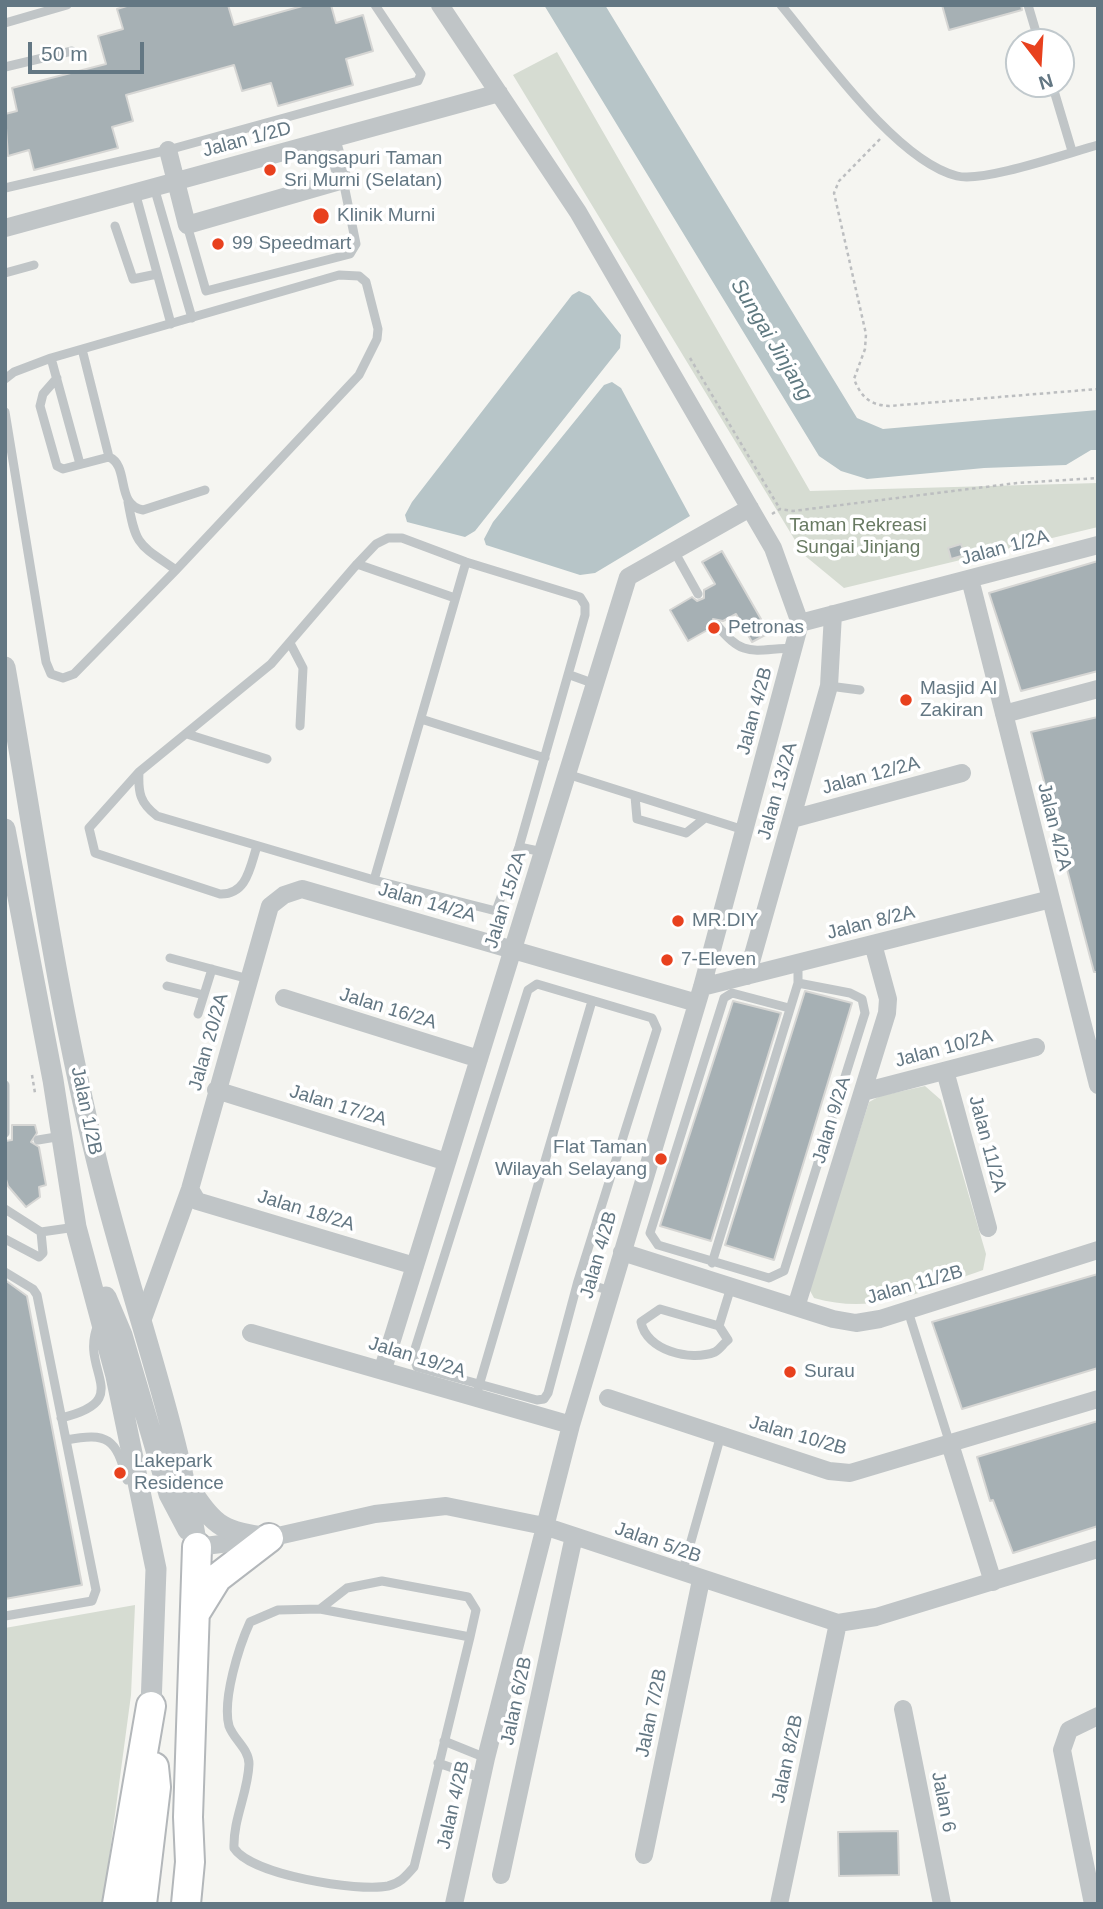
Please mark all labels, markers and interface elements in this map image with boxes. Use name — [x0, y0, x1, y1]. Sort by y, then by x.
scale bar — [32, 28, 147, 72]
north arrow — [1005, 28, 1075, 98]
text: 50 m — [41, 42, 88, 65]
text: N — [1036, 70, 1055, 94]
street label: Jalan 1/2D — [200, 117, 294, 163]
place label: Pangsapuri Taman Sri Murni (Selatan) — [284, 148, 442, 192]
marker: Pangsapuri Taman Sri Murni (Selatan) — [262, 162, 278, 178]
place label: Klinik Murni — [337, 205, 435, 227]
marker: Klinik Murni — [311, 206, 331, 226]
place label: 99 Speedmart — [232, 233, 351, 255]
marker: 99 Speedmart — [210, 236, 226, 252]
water label: Sungai Jinjang — [725, 274, 817, 406]
park label: Taman Rekreasi Sungai Jinjang — [789, 515, 927, 559]
street label: Jalan 1/2A — [959, 525, 1051, 571]
place label: Petronas — [728, 617, 804, 639]
marker: Petronas — [706, 620, 722, 636]
street label: Jalan 4/2B — [732, 665, 778, 757]
place label: Masjid Al Zakiran — [920, 678, 997, 722]
marker: Masjid Al Zakiran — [898, 692, 914, 708]
street label: Jalan 13/2A — [753, 740, 803, 842]
street label: Jalan 12/2A — [820, 752, 922, 800]
street label: Jalan 4/2A — [1032, 781, 1076, 873]
street label: Jalan 15/2A — [480, 849, 532, 951]
street label: Jalan 14/2A — [376, 878, 478, 928]
street label: Jalan 8/2A — [825, 901, 917, 945]
place label: MR.DIY — [692, 910, 758, 932]
marker: MR.DIY — [670, 913, 686, 929]
place label: 7-Eleven — [681, 949, 756, 971]
marker: 7-Eleven — [659, 952, 675, 968]
street label: Jalan 16/2A — [337, 983, 439, 1035]
street label: Jalan 20/2A — [184, 991, 234, 1093]
street label: Jalan 10/2A — [893, 1025, 995, 1073]
street label: Jalan 1/2B — [66, 1065, 106, 1157]
street label: Jalan 9/2A — [808, 1074, 856, 1166]
street label: Jalan 17/2A — [287, 1080, 389, 1132]
street label: Jalan 11/2A — [963, 1093, 1011, 1195]
place label: Flat Taman Wilayah Selayang — [495, 1137, 647, 1181]
marker: Flat Taman Wilayah Selayang — [653, 1151, 669, 1167]
street label: Jalan 18/2A — [255, 1185, 357, 1237]
street label: Jalan 4/2B — [576, 1209, 622, 1301]
street label: Jalan 11/2B — [864, 1260, 966, 1310]
street label: Jalan 19/2A — [366, 1332, 468, 1384]
place label: Surau — [804, 1361, 855, 1383]
marker: Surau — [782, 1364, 798, 1380]
street label: Jalan 10/2B — [747, 1411, 849, 1461]
place label: Lakepark Residence — [134, 1451, 224, 1495]
marker: Lakepark Residence — [112, 1465, 128, 1481]
street label: Jalan 5/2B — [612, 1518, 704, 1568]
street label: Jalan 6/2B — [497, 1655, 537, 1747]
street label: Jalan 7/2B — [632, 1667, 672, 1759]
street label: Jalan 8/2B — [768, 1713, 808, 1805]
street label: Jalan 4/2B — [433, 1759, 475, 1851]
street label: Jalan 6 — [926, 1770, 960, 1834]

